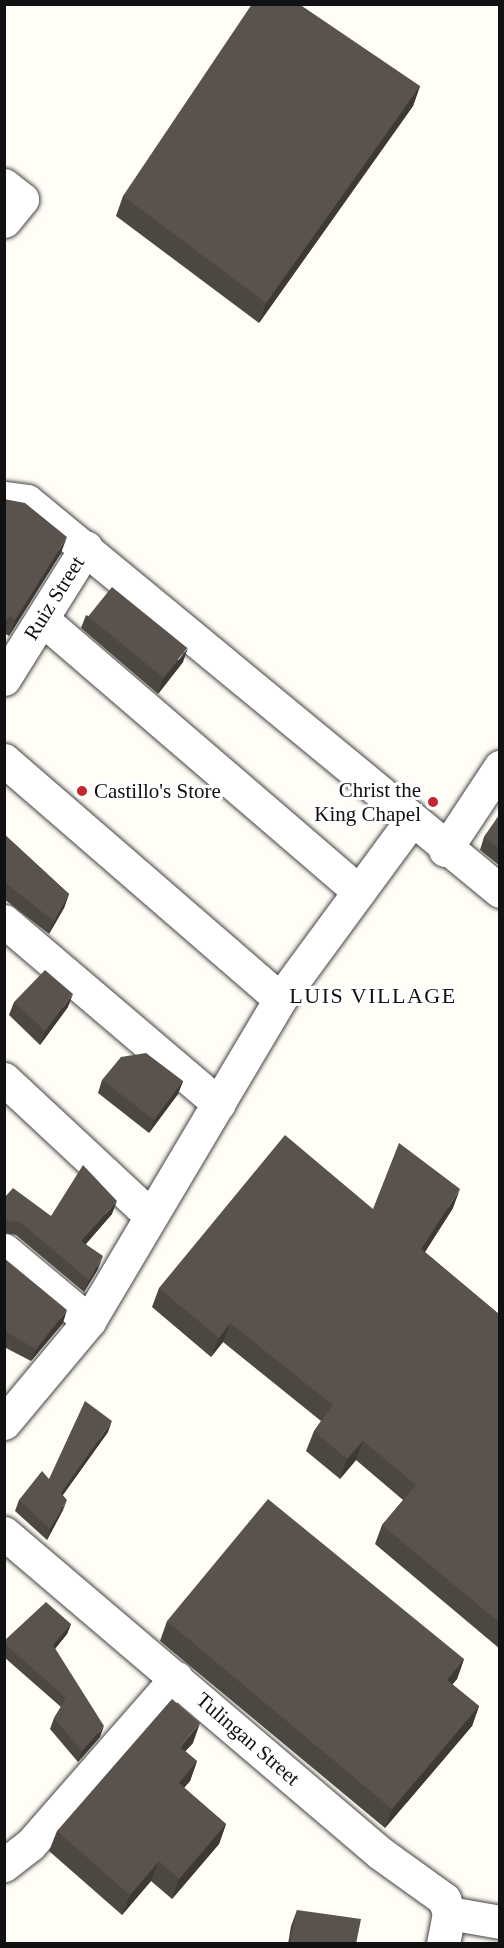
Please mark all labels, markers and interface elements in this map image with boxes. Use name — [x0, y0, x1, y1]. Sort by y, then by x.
street label: Ruiz Street — [18, 552, 90, 644]
place label: Christ the King Chapel — [314, 777, 421, 827]
place label: Castillo's Store — [94, 778, 221, 804]
marker: Castillo's Store — [75, 784, 89, 798]
marker: Christ the King Chapel — [426, 795, 440, 809]
district label: LUIS VILLAGE — [289, 983, 457, 1009]
street label: Tulingan Street — [191, 1687, 305, 1791]

